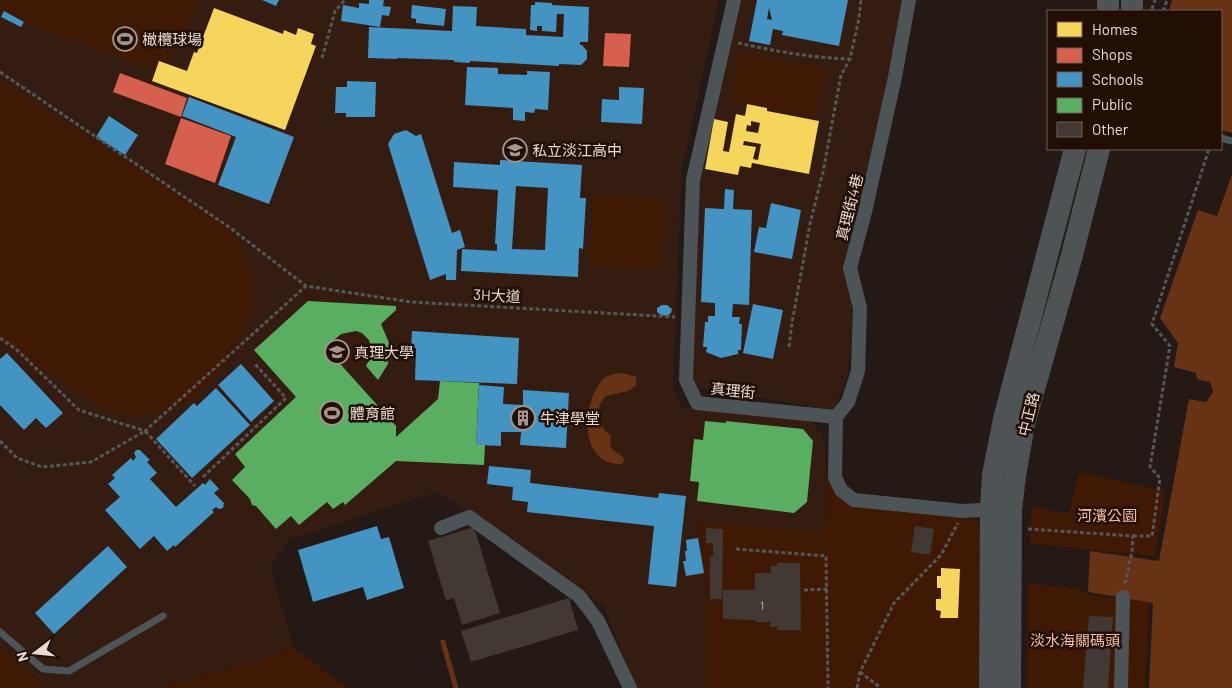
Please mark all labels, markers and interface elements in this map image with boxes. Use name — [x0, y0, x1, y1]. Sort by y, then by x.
legend — [1047, 10, 1222, 150]
text: Homes — [1092, 20, 1137, 38]
sports icon: 橄欖球場 — [112, 26, 138, 52]
place label: 橄欖球場 — [142, 30, 202, 48]
text: Shops — [1092, 45, 1132, 63]
text: Schools — [1092, 70, 1144, 88]
text: Public — [1092, 95, 1132, 113]
text: Other — [1092, 120, 1129, 138]
school or university icon: 私立淡江高中 — [502, 137, 528, 163]
place label: 私立淡江高中 — [532, 141, 622, 159]
street label: 真理街4巷 — [832, 172, 866, 242]
street label: 3H大道 — [473, 285, 521, 305]
school or university icon: 真理大學 — [324, 339, 350, 365]
place label: 真理大學 — [354, 343, 414, 361]
street label: 真理街 — [710, 379, 756, 401]
street label: 中正路 — [1014, 390, 1042, 438]
sports icon: 體育館 — [319, 400, 345, 426]
place label: 體育館 — [350, 404, 395, 422]
building icon: 牛津學堂 — [510, 405, 536, 431]
place label: 牛津學堂 — [540, 409, 600, 427]
park label: 河濱公園 — [1077, 506, 1137, 524]
house number: 1 — [760, 598, 764, 612]
north arrow — [10, 628, 60, 678]
park label: 淡水海關碼頭 — [1030, 631, 1120, 649]
text: N — [13, 650, 31, 664]

